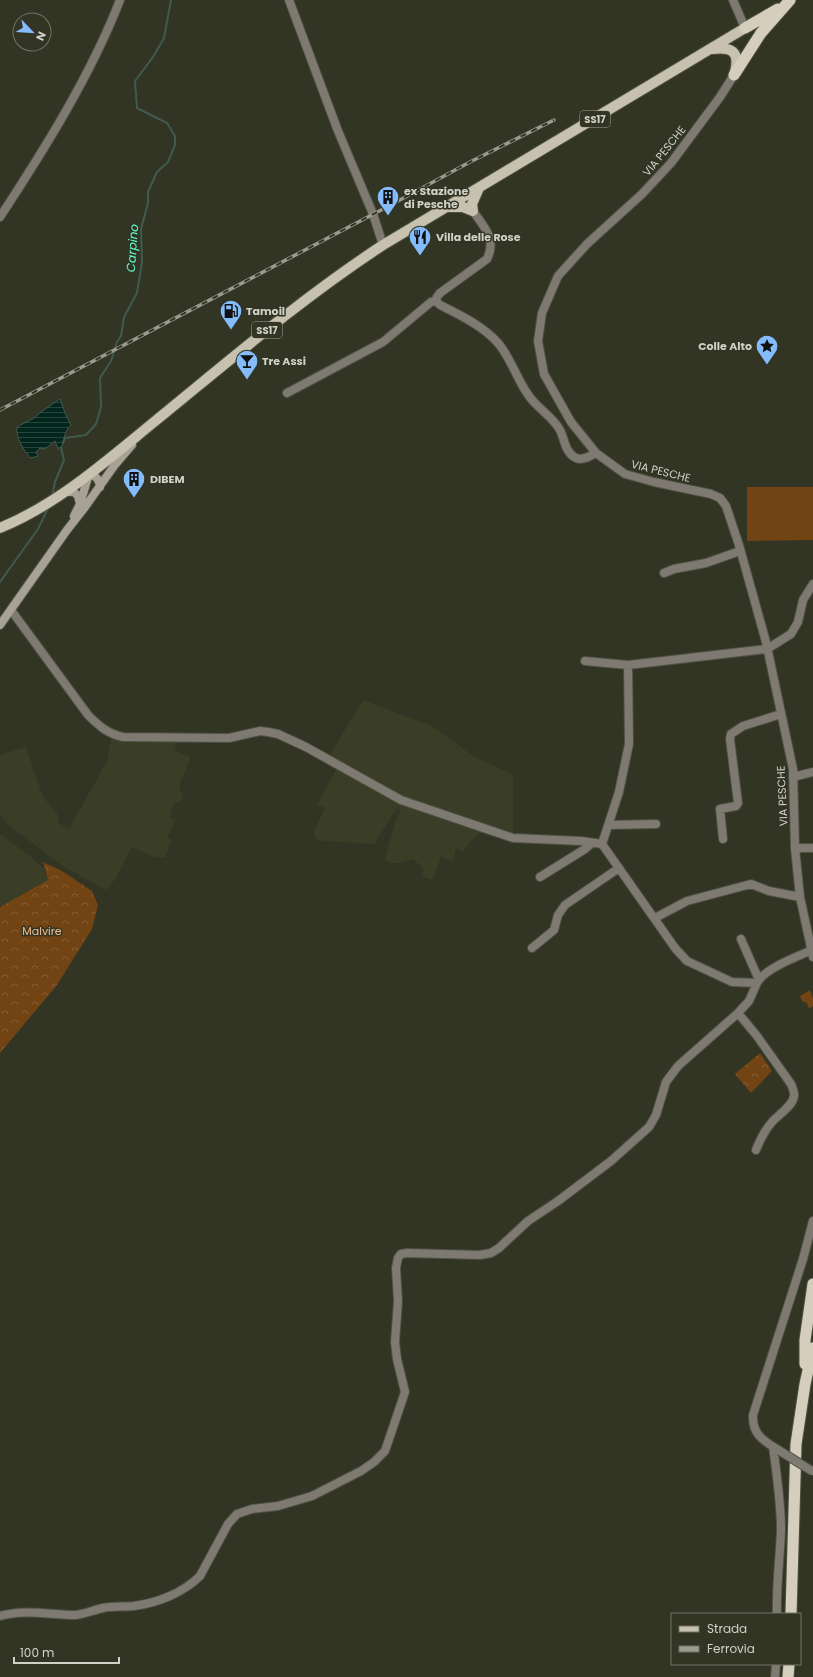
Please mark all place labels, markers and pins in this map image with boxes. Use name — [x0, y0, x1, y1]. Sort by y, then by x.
place label: ex Stazione di Pesche — [404, 183, 468, 212]
building icon: ex Stazione di Pesche — [375, 184, 401, 217]
restaurant icon: Villa delle Rose — [407, 224, 433, 257]
place label: Villa delle Rose — [436, 229, 521, 245]
fuel station icon: Tamoil — [218, 298, 244, 331]
place label: Tamoil — [246, 303, 285, 319]
place icon: Colle Alto — [754, 333, 780, 366]
place label: Colle Alto — [698, 338, 752, 354]
bar icon: Tre Assi — [234, 348, 260, 381]
place label: Tre Assi — [262, 353, 306, 369]
building icon: DIBEM — [121, 466, 147, 499]
place label: DIBEM — [150, 471, 185, 487]

